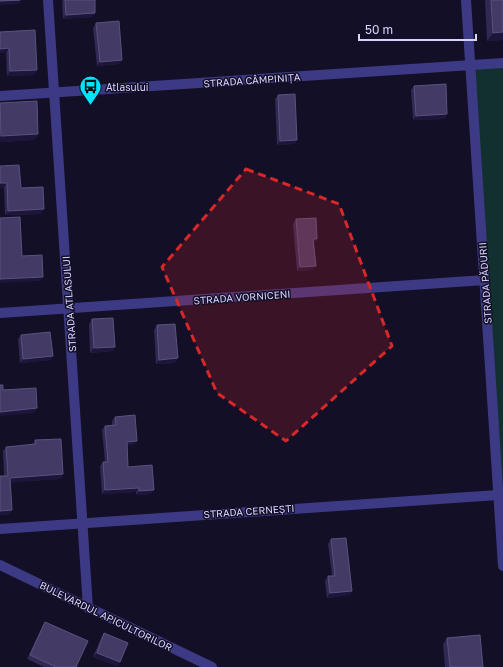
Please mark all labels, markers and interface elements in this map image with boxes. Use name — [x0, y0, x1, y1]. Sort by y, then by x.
scale bar — [359, 16, 476, 42]
text: 50 m — [365, 22, 393, 37]
street label: STRADA CÂMPINIȚA — [203, 71, 301, 90]
bus stop icon: Atlasului — [77, 74, 103, 107]
place label: Atlasului — [106, 81, 148, 93]
street label: STRADA PĂDURII — [476, 242, 494, 324]
street label: STRADA ATLASULUI — [60, 256, 78, 352]
street label: STRADA VORNICENI — [193, 288, 291, 306]
street label: STRADA CERNEȘTI — [203, 502, 295, 521]
street label: BULEVARDUL APICULTORILOR — [38, 579, 174, 653]

